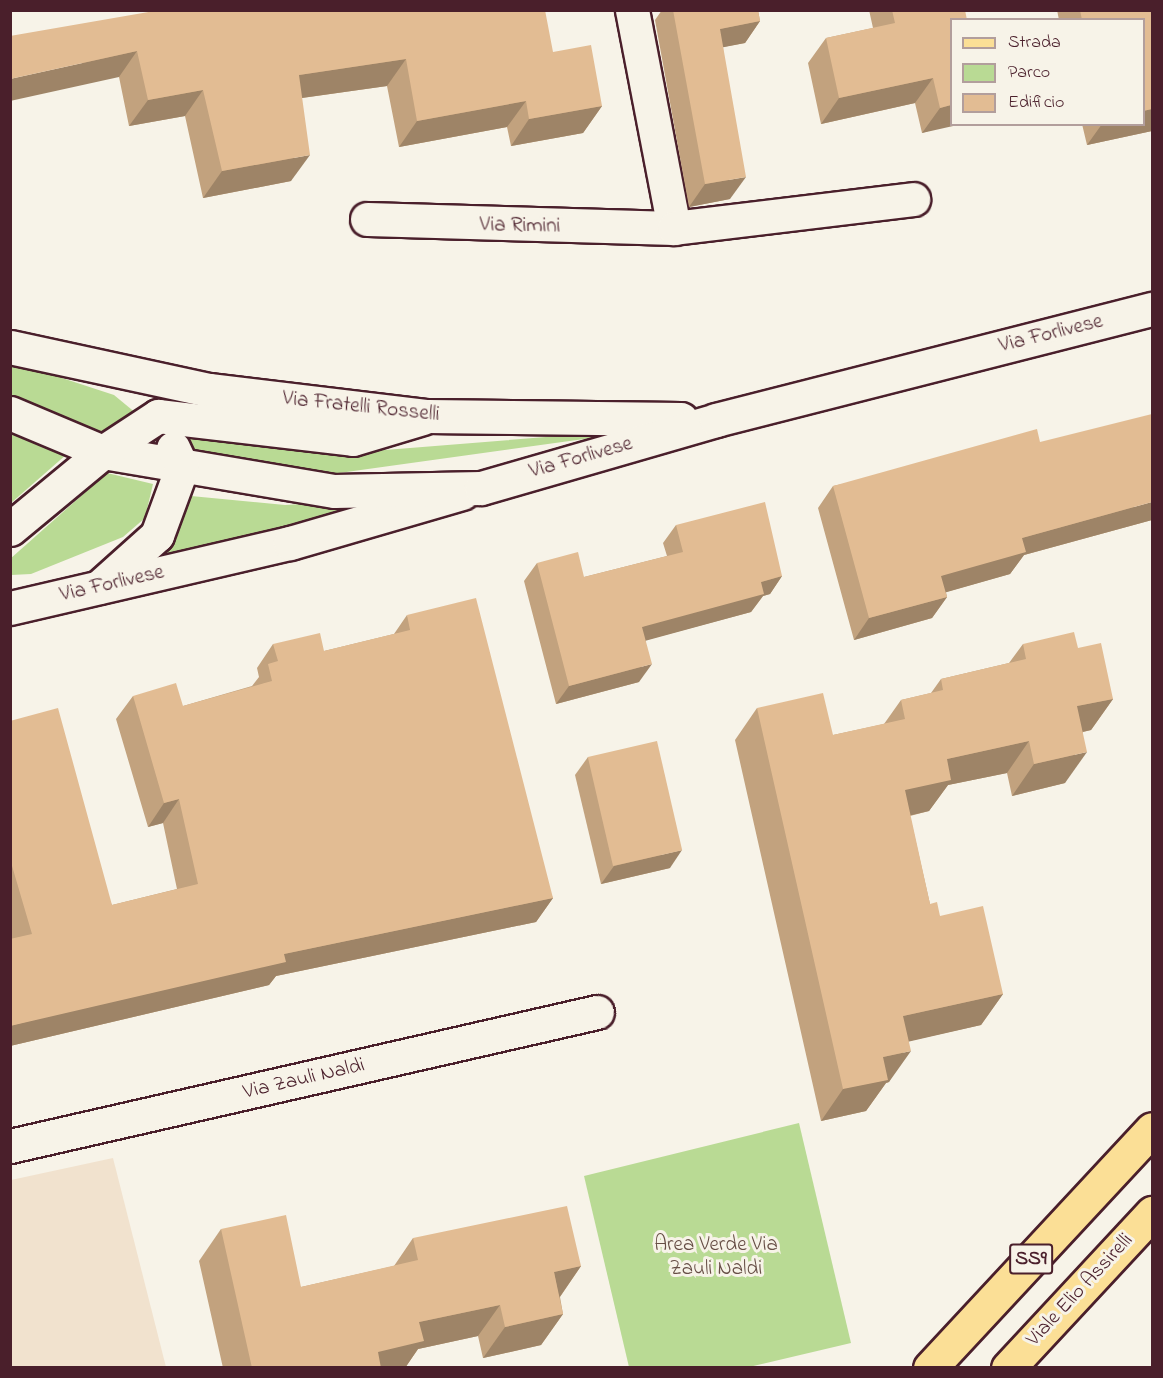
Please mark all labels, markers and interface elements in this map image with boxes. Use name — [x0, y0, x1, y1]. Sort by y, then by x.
legend — [950, 18, 1145, 126]
text: Strada — [1008, 30, 1061, 56]
text: Parco — [1008, 60, 1050, 86]
text: Edificio — [1008, 90, 1064, 116]
street label: Via Rimini — [479, 213, 561, 239]
street label: Via Forlivese — [997, 309, 1105, 359]
street label: Via Fratelli Rosselli — [281, 386, 441, 428]
street label: Via Forlivese — [527, 431, 635, 485]
street label: Via Forlivese — [58, 560, 166, 608]
street label: Via Zauli Naldi — [241, 1053, 367, 1105]
street label: Viale Elio Assirelli — [1021, 1228, 1139, 1352]
park label: Area Verde Via Zauli Naldi — [654, 1232, 778, 1282]
road number: SS9 — [1008, 1242, 1054, 1276]

